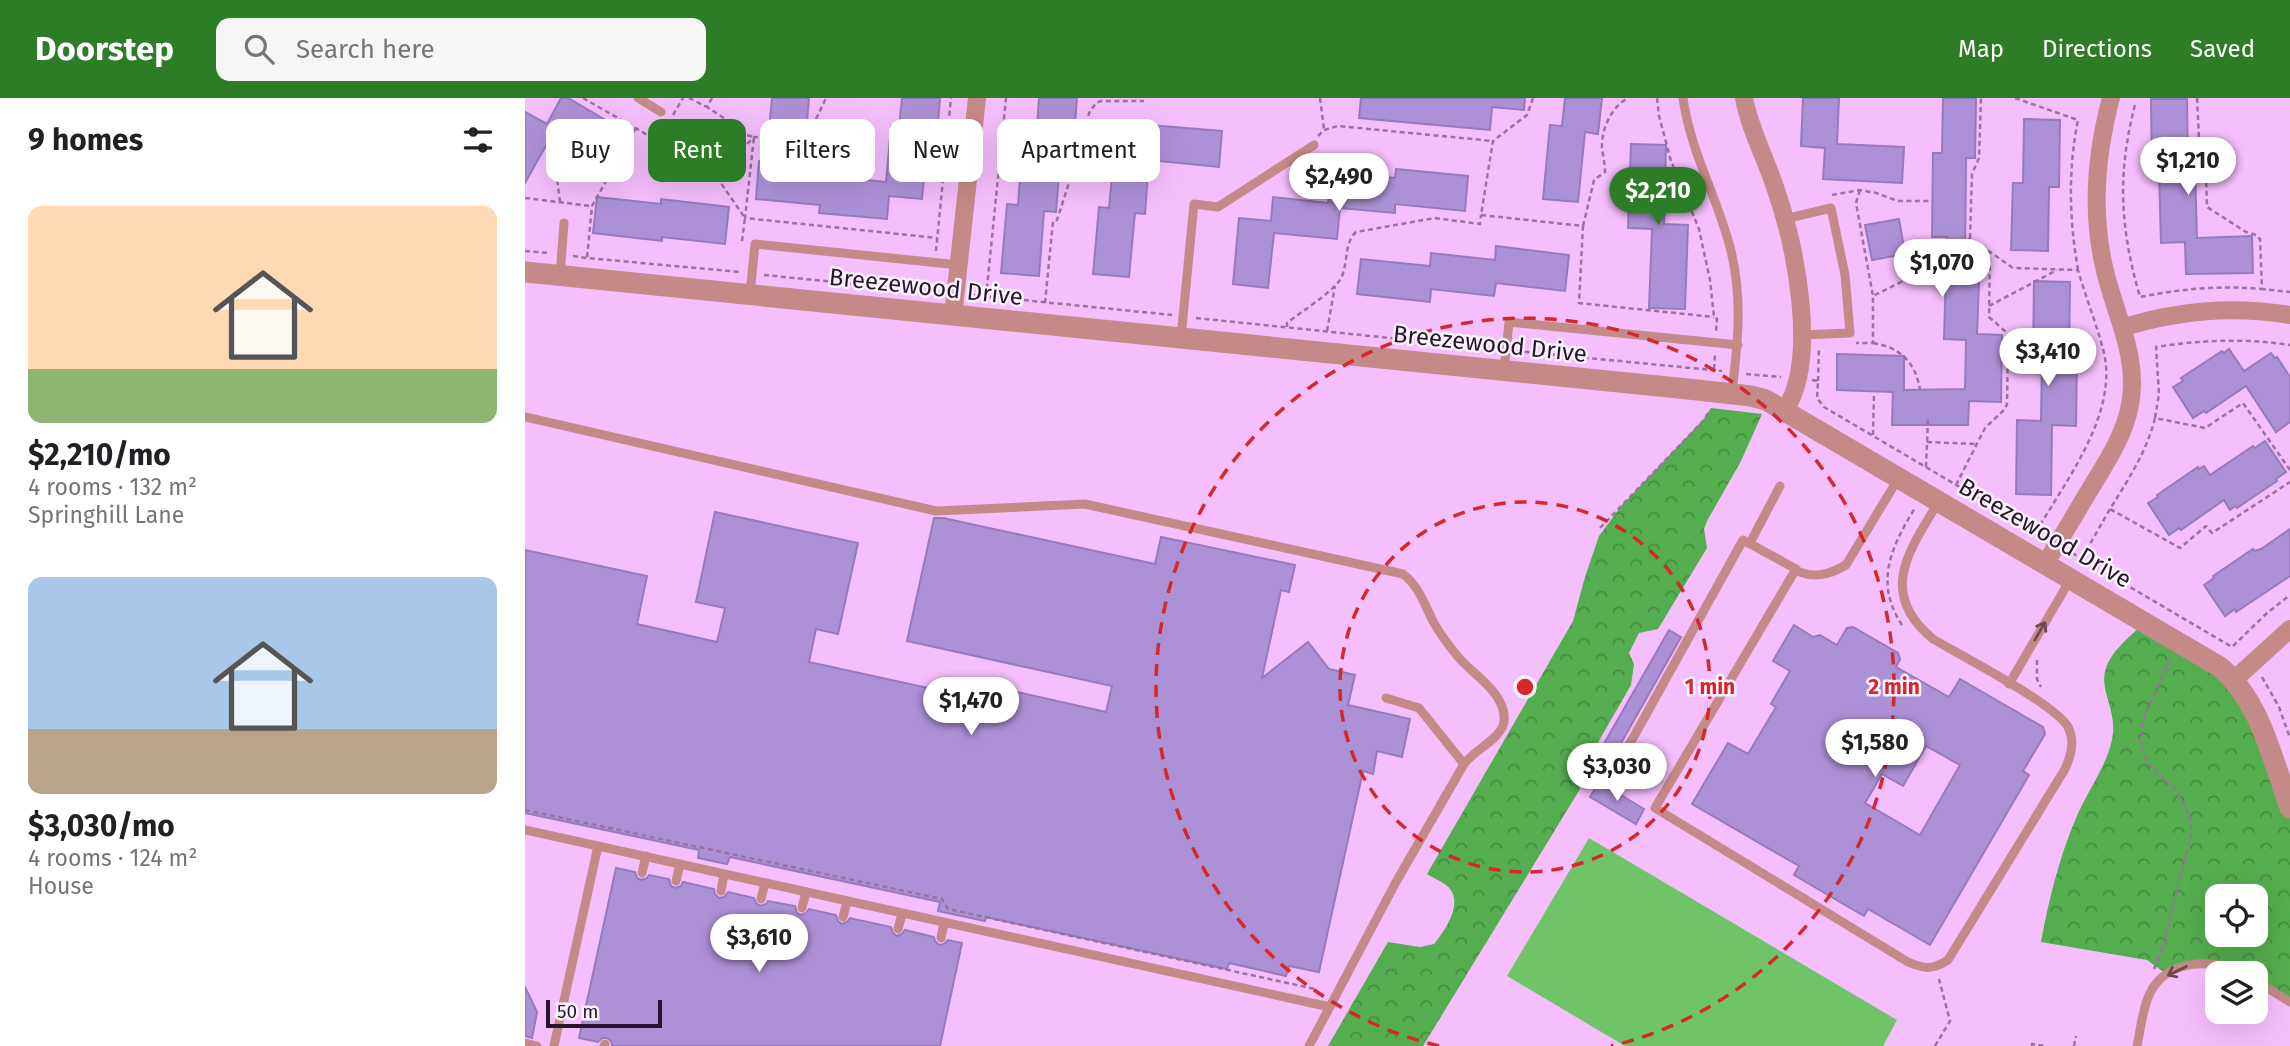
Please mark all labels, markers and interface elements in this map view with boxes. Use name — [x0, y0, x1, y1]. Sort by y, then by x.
search box — [216, 18, 706, 81]
text: Doorstep — [35, 29, 174, 69]
icon: search — [240, 30, 278, 68]
text: Search here — [296, 34, 435, 65]
text: Map — [1958, 35, 2004, 63]
text: Directions — [2042, 35, 2152, 63]
text: Saved — [2190, 35, 2255, 63]
chip: Buy — [546, 119, 634, 182]
chip: Rent — [648, 119, 746, 182]
chip: Filters — [760, 119, 875, 182]
chip: New — [889, 119, 983, 182]
chip: Apartment — [997, 119, 1160, 182]
icon: filters — [459, 121, 497, 159]
text: 9 homes — [28, 122, 143, 158]
pin: $1,210 — [2131, 138, 2245, 197]
text: $1,210 — [2156, 146, 2220, 174]
pin: $2,490 — [1282, 153, 1396, 213]
text: $2,490 — [1305, 162, 1373, 190]
pin: $2,210 — [1601, 167, 1715, 227]
text: $2,210 — [1625, 176, 1691, 204]
pin: $1,070 — [1885, 240, 1999, 299]
text: $1,070 — [1910, 248, 1974, 276]
icon: home — [200, 252, 326, 378]
street label: Breezewood Drive — [828, 263, 1024, 311]
street label: Breezewood Drive — [1392, 320, 1588, 368]
pin: $3,410 — [1991, 328, 2105, 388]
text: $3,410 — [2015, 337, 2081, 365]
text: $2,210/mo — [28, 437, 171, 473]
street label: Breezewood Drive — [1954, 472, 2136, 594]
text: 4 rooms · 132 m² — [28, 473, 197, 501]
text: Springhill Lane — [28, 501, 184, 529]
one-way arrow — [2033, 622, 2047, 642]
icon: home — [200, 623, 326, 749]
text: 1 min — [1685, 674, 1735, 700]
text: 2 min — [1868, 674, 1920, 700]
centre of rings — [1513, 675, 1537, 699]
pin: $1,470 — [914, 678, 1028, 737]
text: $1,470 — [939, 686, 1003, 714]
pin: $1,580 — [1818, 720, 1932, 779]
text: $1,580 — [1841, 728, 1909, 756]
pin: $3,030 — [1560, 744, 1674, 803]
text: $3,030 — [1583, 752, 1651, 780]
text: $3,030/mo — [28, 808, 175, 844]
text: 4 rooms · 124 m² — [28, 844, 197, 872]
text: House — [28, 872, 94, 900]
map controls — [2205, 884, 2268, 1024]
button: locate — [2205, 884, 2268, 947]
pin: $3,610 — [702, 914, 816, 974]
text: $3,610 — [726, 923, 792, 951]
button: layers — [2205, 961, 2268, 1024]
one-way arrow — [2167, 964, 2188, 978]
scale bar — [546, 997, 661, 1029]
text: 50 m — [557, 1000, 598, 1023]

